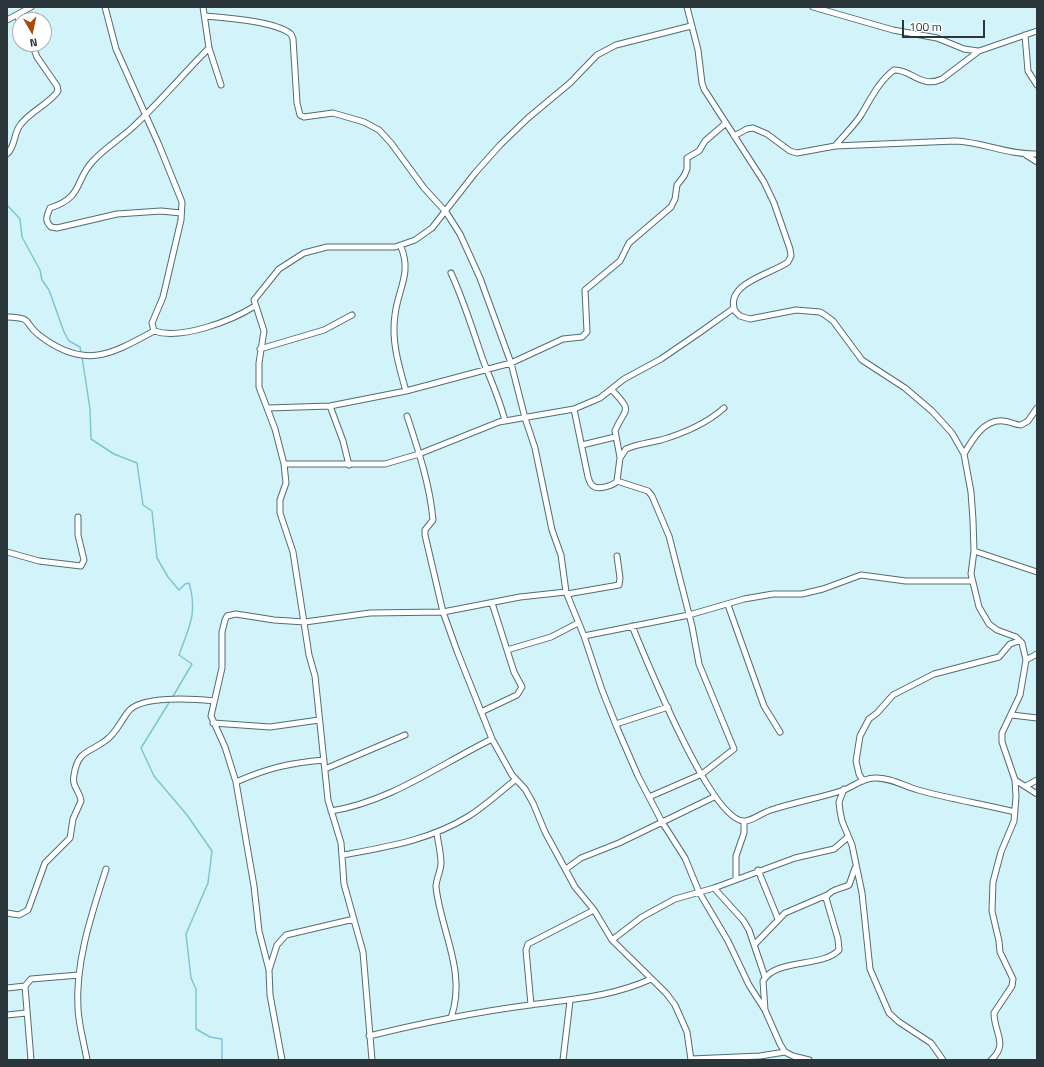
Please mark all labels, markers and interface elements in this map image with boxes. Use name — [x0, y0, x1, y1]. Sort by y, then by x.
north arrow — [12, 12, 52, 52]
scale bar — [904, 12, 987, 38]
text: 100 m — [909, 17, 942, 36]
text: N — [29, 34, 39, 51]

